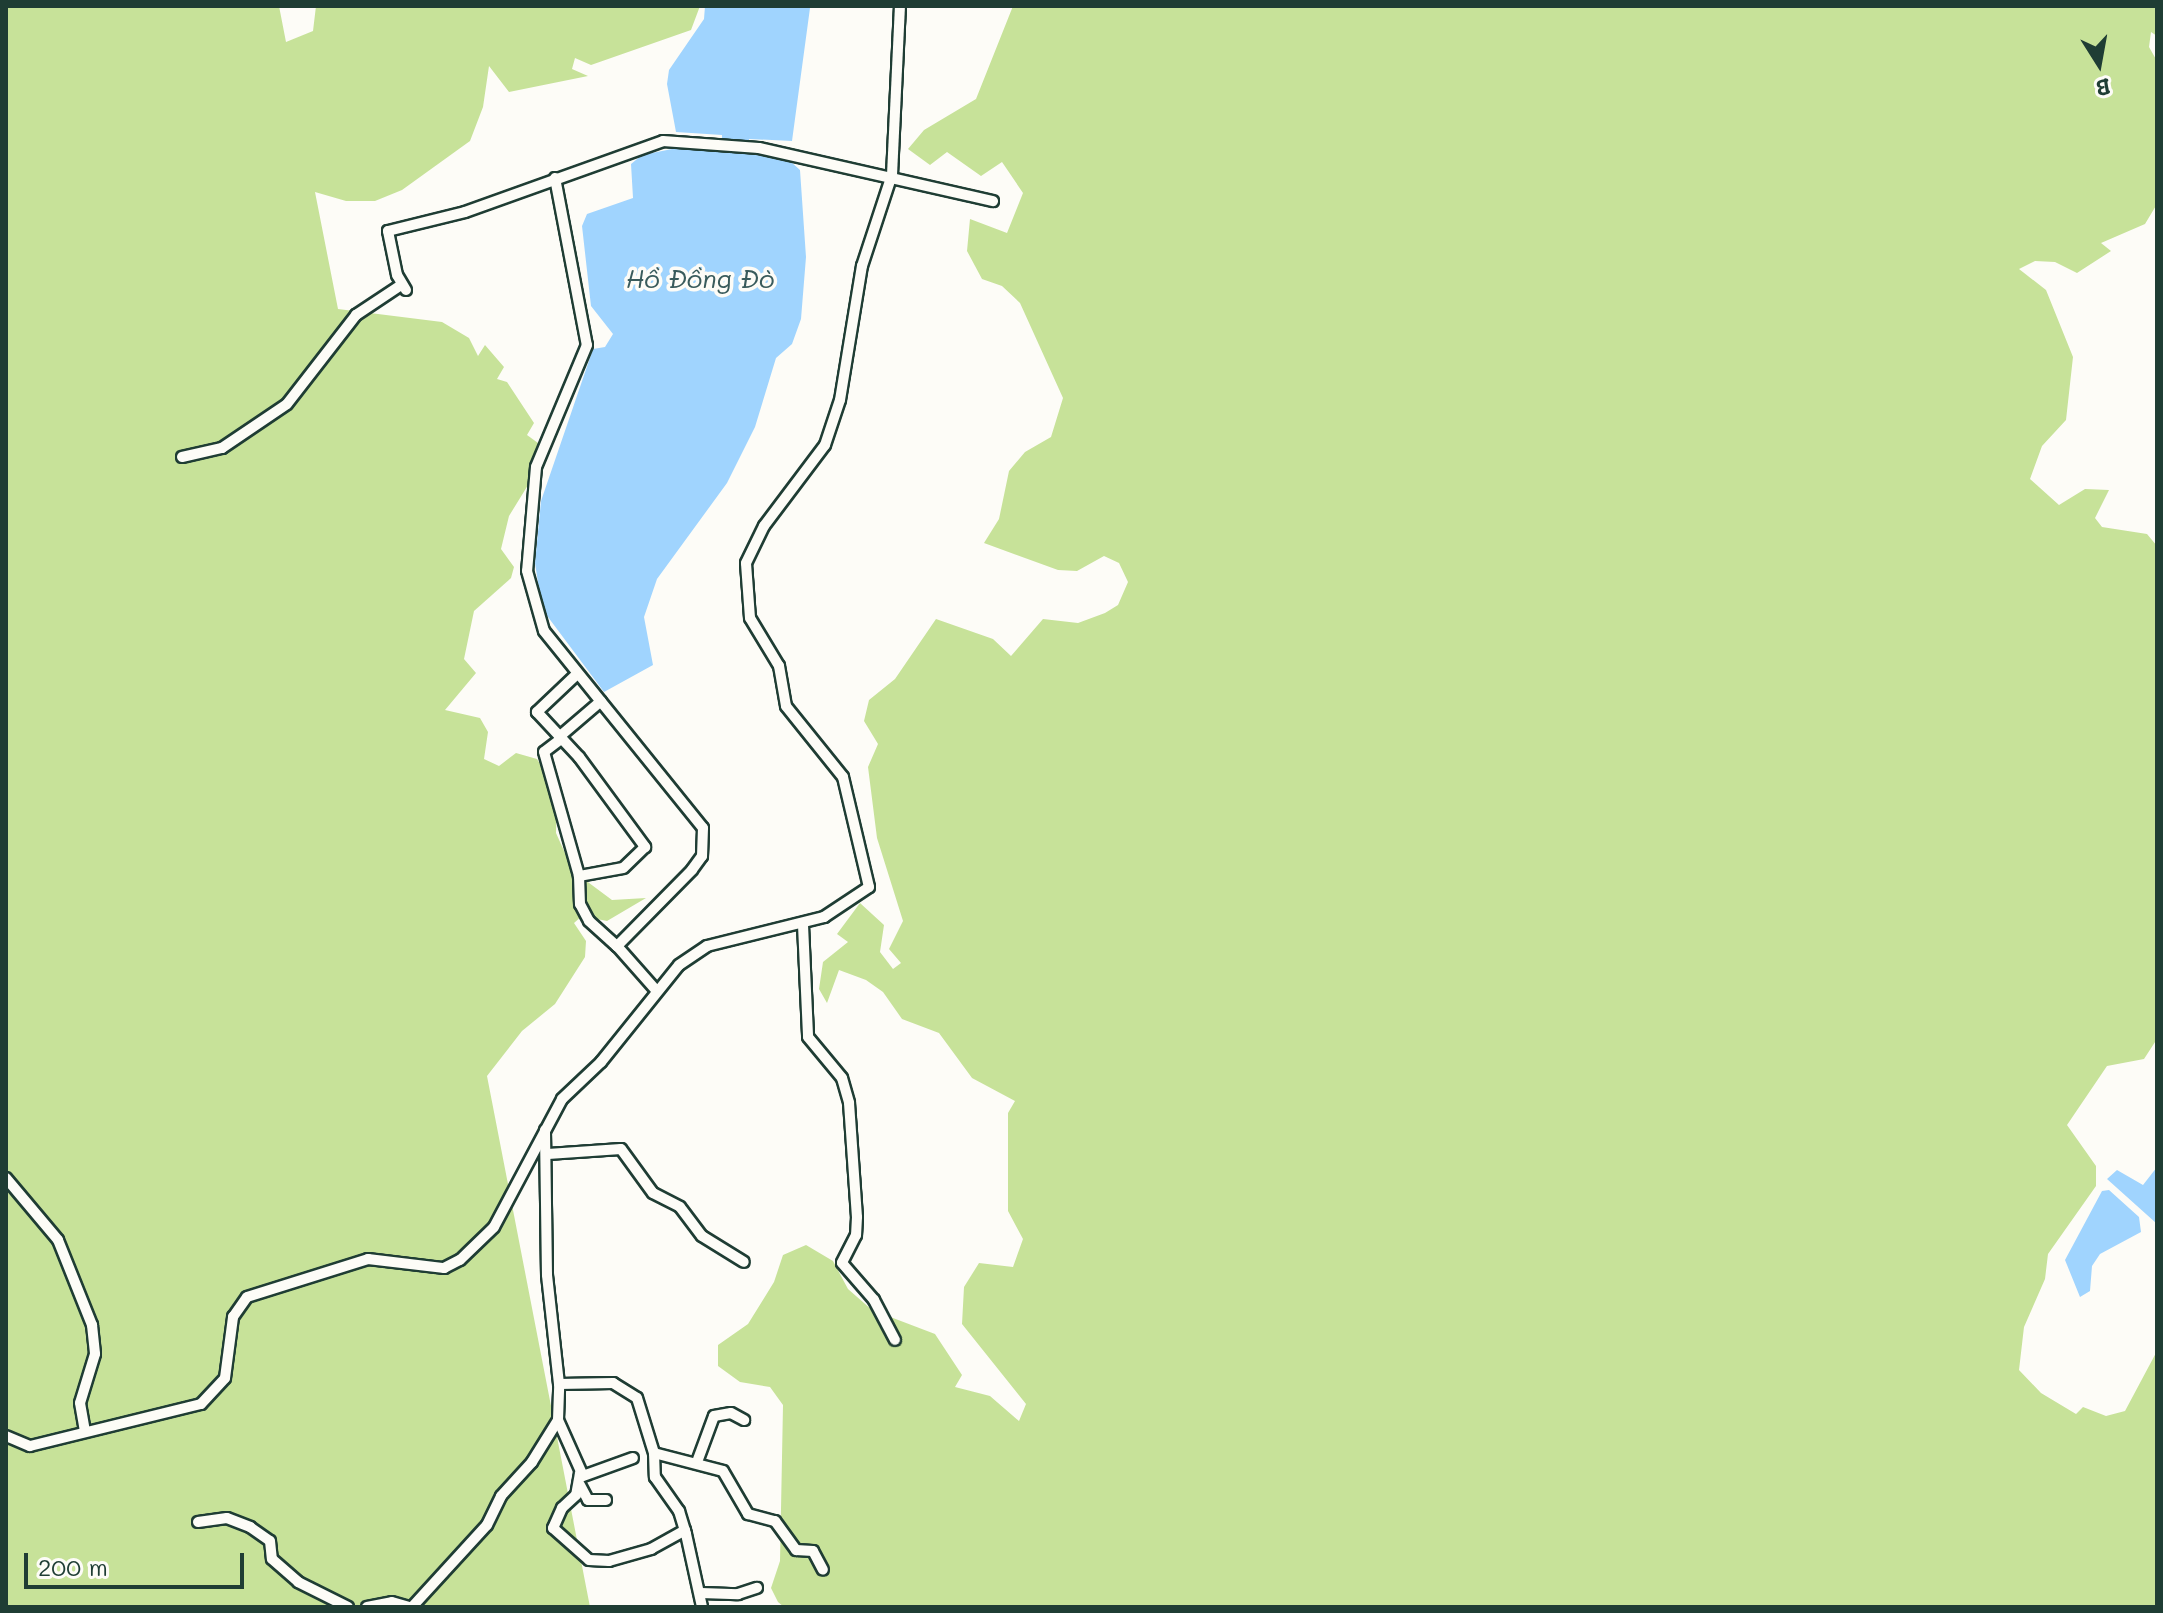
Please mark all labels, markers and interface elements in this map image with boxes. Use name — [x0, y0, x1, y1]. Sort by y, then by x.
north arrow — [2059, 24, 2139, 104]
text: B — [2094, 72, 2114, 104]
water label: Hồ Đồng Đò — [626, 263, 774, 295]
scale bar — [28, 1537, 248, 1587]
text: 200 m — [38, 1551, 108, 1582]

